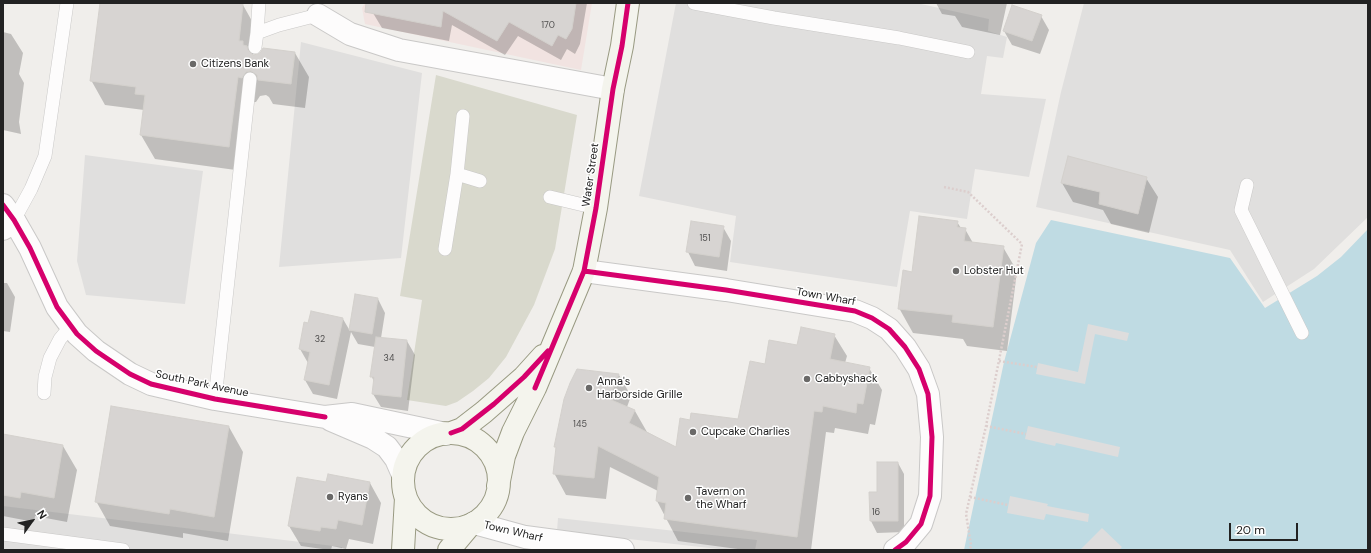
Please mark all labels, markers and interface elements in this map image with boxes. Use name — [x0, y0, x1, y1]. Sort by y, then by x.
house number: 170 — [541, 21, 555, 31]
place label: Citizens Bank — [201, 57, 269, 71]
marker: Citizens Bank — [188, 59, 198, 69]
street label: Water Street — [580, 142, 602, 208]
house number: 151 — [699, 234, 711, 244]
place label: Lobster Hut — [964, 264, 1024, 278]
marker: Lobster Hut — [951, 266, 961, 276]
street label: Town Wharf — [795, 285, 857, 309]
house number: 32 — [315, 335, 325, 345]
house number: 34 — [384, 354, 394, 364]
street label: South Park Avenue — [154, 368, 250, 400]
place label: Cabbyshack — [815, 372, 878, 386]
marker: Cabbyshack — [802, 374, 812, 384]
place label: Anna's Harborside Grille — [597, 375, 682, 401]
marker: Anna's Harborside Grille — [584, 383, 594, 393]
house number: 145 — [573, 420, 587, 430]
place label: Cupcake Charlies — [701, 425, 790, 439]
marker: Cupcake Charlies — [688, 427, 698, 437]
place label: Tavern on the Wharf — [696, 485, 747, 511]
place label: Ryans — [338, 490, 368, 504]
marker: Ryans — [325, 492, 335, 502]
marker: Tavern on the Wharf — [683, 493, 693, 503]
north arrow — [12, 501, 52, 541]
text: N — [34, 507, 50, 522]
house number: 16 — [872, 508, 880, 518]
scale bar — [1231, 515, 1300, 541]
street label: Town Wharf — [482, 519, 544, 545]
text: 20 m — [1236, 522, 1265, 538]

